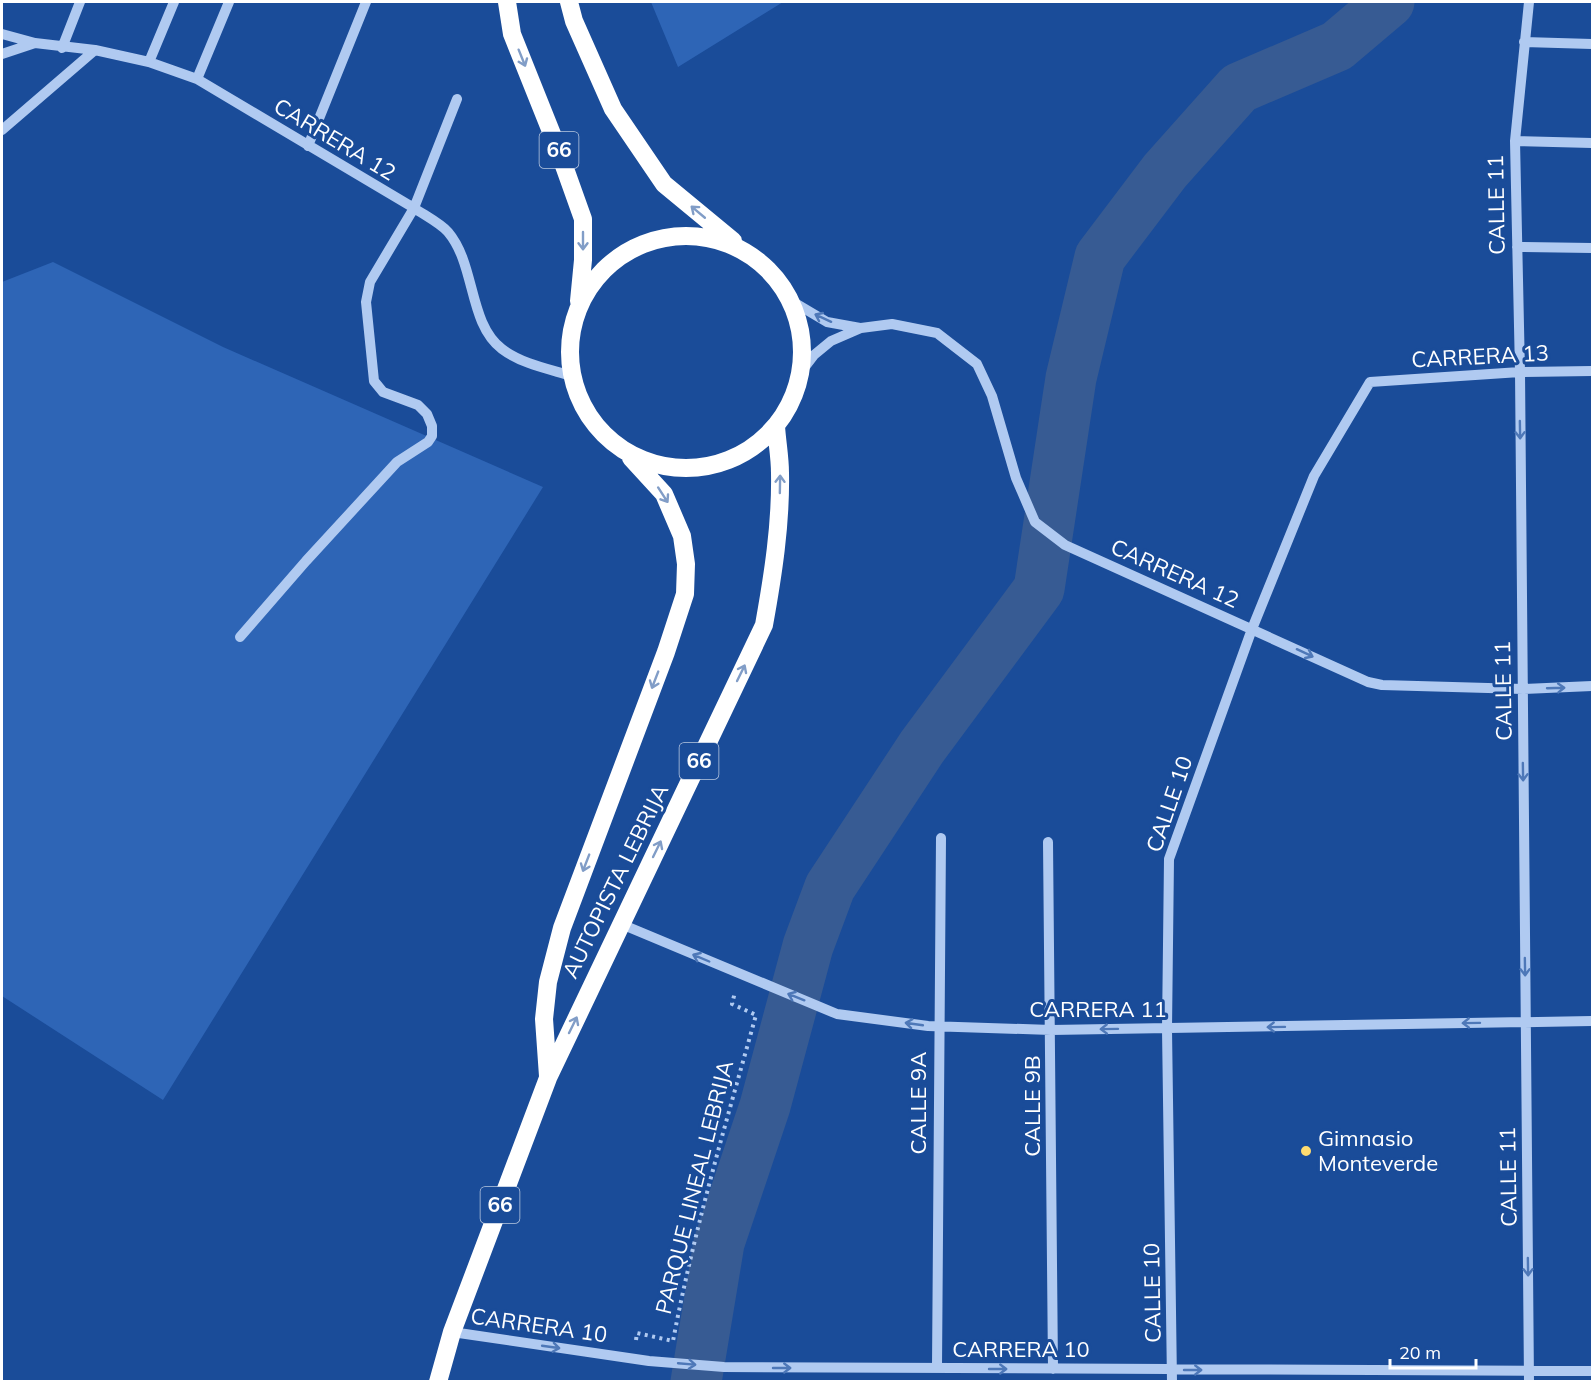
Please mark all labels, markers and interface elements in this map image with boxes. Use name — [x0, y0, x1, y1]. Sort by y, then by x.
one-way arrow — [517, 48, 528, 66]
street label: CARRERA 12 — [269, 92, 401, 186]
road number: 66 — [540, 132, 578, 168]
street label: CALLE 11 — [1481, 155, 1511, 255]
one-way arrow — [690, 206, 706, 219]
one-way arrow — [577, 231, 589, 251]
one-way arrow — [815, 312, 833, 324]
street label: CARRERA 13 — [1411, 338, 1549, 374]
one-way arrow — [1514, 420, 1526, 440]
one-way arrow — [774, 475, 786, 495]
one-way arrow — [656, 487, 669, 504]
street label: CARRERA 12 — [1106, 532, 1244, 614]
street label: CALLE 11 — [1488, 641, 1518, 741]
one-way arrow — [1296, 648, 1314, 660]
one-way arrow — [736, 665, 748, 683]
one-way arrow — [649, 670, 660, 689]
one-way arrow — [1546, 682, 1566, 693]
road number: 66 — [680, 743, 718, 779]
street label: CALLE 10 — [1140, 752, 1198, 856]
one-way arrow — [1517, 762, 1529, 782]
street label: AUTOPISTA LEBRIJA — [556, 779, 674, 983]
one-way arrow — [652, 841, 664, 859]
one-way arrow — [580, 853, 591, 872]
one-way arrow — [693, 952, 711, 963]
one-way arrow — [1519, 957, 1531, 977]
one-way arrow — [787, 991, 806, 1002]
street label: CARRERA 11 — [1029, 995, 1167, 1023]
one-way arrow — [568, 1016, 579, 1034]
one-way arrow — [1462, 1017, 1482, 1029]
one-way arrow — [905, 1018, 924, 1029]
one-way arrow — [1267, 1021, 1287, 1033]
one-way arrow — [1099, 1024, 1119, 1035]
street label: CALLE 9A — [904, 1052, 932, 1154]
street label: CALLE 9B — [1018, 1055, 1046, 1157]
street label: PARQUE LINEAL LEBRIJA — [649, 1057, 739, 1317]
place label: Gimnasio Monteverde — [1318, 1124, 1438, 1177]
street label: CALLE 11 — [1493, 1127, 1523, 1227]
marker: Gimnasio Monteverde — [1299, 1144, 1313, 1158]
road number: 66 — [480, 1187, 520, 1223]
street label: CALLE 10 — [1137, 1243, 1167, 1343]
one-way arrow — [1522, 1257, 1534, 1277]
street label: CARRERA 10 — [469, 1302, 609, 1348]
scale bar — [1390, 1332, 1476, 1370]
street label: CARRERA 10 — [952, 1335, 1090, 1363]
one-way arrow — [541, 1341, 561, 1352]
text: 20 m — [1399, 1341, 1441, 1364]
one-way arrow — [676, 1359, 696, 1370]
one-way arrow — [772, 1362, 792, 1374]
one-way arrow — [988, 1363, 1008, 1375]
one-way arrow — [1183, 1364, 1203, 1376]

